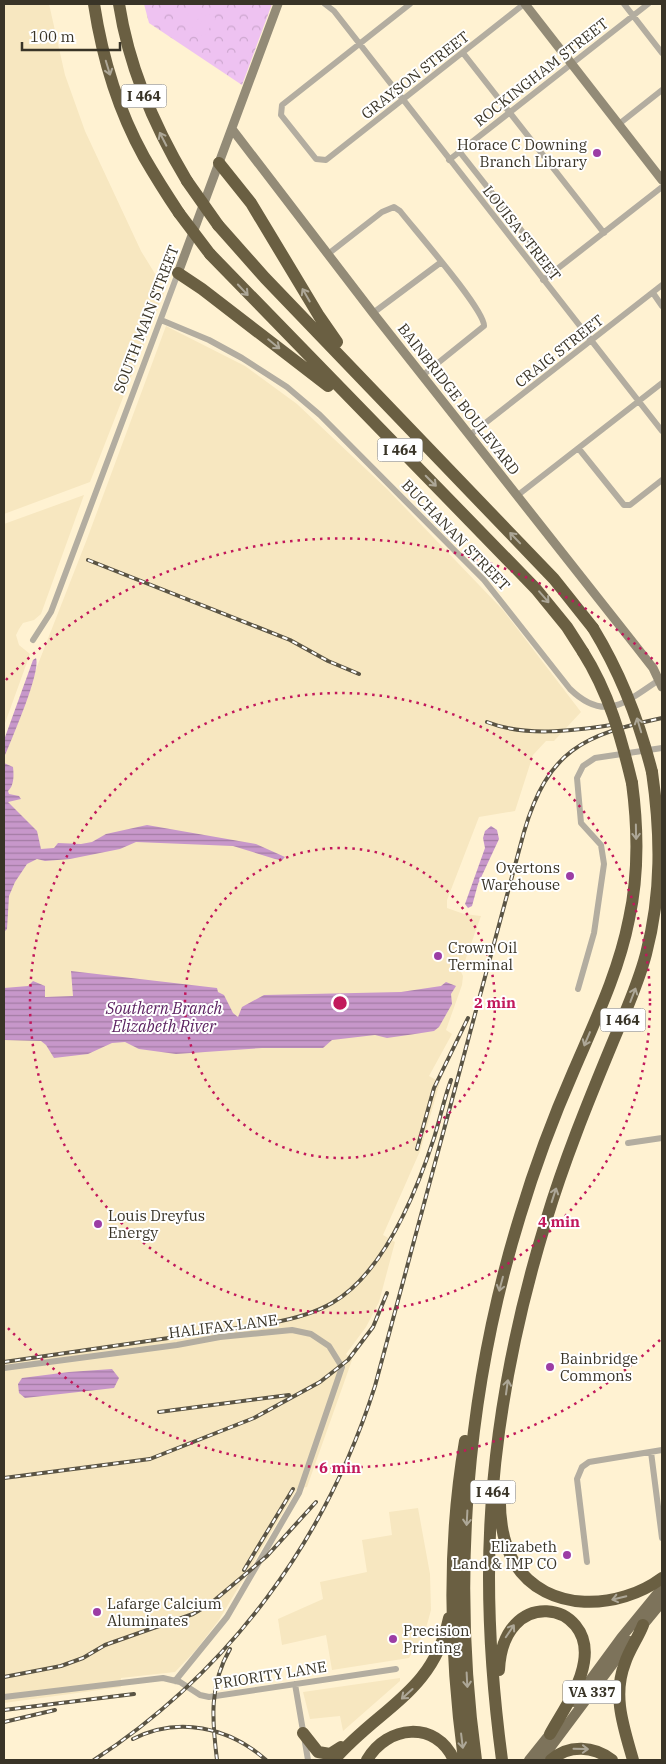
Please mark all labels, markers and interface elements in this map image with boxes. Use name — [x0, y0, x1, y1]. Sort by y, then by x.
street label: ROCKINGHAM STREET — [470, 14, 612, 130]
scale bar — [22, 20, 120, 52]
text: 100 m — [30, 27, 75, 46]
street label: GRAYSON STREET — [357, 27, 473, 123]
one-way arrow — [104, 60, 114, 76]
road number: I 464 — [122, 84, 166, 108]
one-way arrow — [158, 131, 168, 146]
place label: Horace C Downing Branch Library — [457, 135, 587, 171]
marker: Horace C Downing Branch Library — [591, 147, 603, 159]
street label: LOUISA STREET — [479, 182, 565, 285]
street label: SOUTH MAIN STREET — [109, 242, 183, 396]
one-way arrow — [237, 284, 249, 296]
one-way arrow — [301, 289, 311, 303]
street label: CRAIG STREET — [511, 310, 607, 392]
street label: BAINBRIDGE BOULEVARD — [394, 319, 524, 479]
one-way arrow — [267, 339, 280, 350]
road number: I 464 — [378, 438, 422, 462]
one-way arrow — [425, 474, 437, 487]
street label: BUCHANAN STREET — [398, 475, 514, 595]
one-way arrow — [509, 532, 521, 545]
one-way arrow — [538, 591, 549, 604]
one-way arrow — [633, 717, 643, 733]
one-way arrow — [631, 824, 641, 840]
place label: Overtons Warehouse — [481, 858, 560, 894]
marker: Overtons Warehouse — [564, 870, 576, 882]
place label: Crown Oil Terminal — [448, 938, 517, 974]
marker: Crown Oil Terminal — [432, 950, 444, 962]
one-way arrow — [628, 988, 638, 1003]
text: 2 min — [474, 993, 516, 1012]
centre of rings — [331, 994, 349, 1012]
water label: Southern Branch Elizabeth River — [105, 998, 223, 1036]
road number: I 464 — [600, 1008, 646, 1032]
one-way arrow — [581, 1031, 591, 1046]
one-way arrow — [550, 1188, 559, 1204]
place label: Louis Dreyfus Energy — [108, 1206, 205, 1242]
text: 4 min — [538, 1212, 580, 1231]
marker: Louis Dreyfus Energy — [92, 1218, 104, 1230]
one-way arrow — [496, 1276, 505, 1292]
street label: HALIFAX LANE — [167, 1310, 279, 1342]
place label: Bainbridge Commons — [560, 1349, 638, 1385]
marker: Bainbridge Commons — [544, 1361, 556, 1373]
one-way arrow — [502, 1380, 512, 1396]
text: 6 min — [319, 1458, 361, 1477]
road number: I 464 — [470, 1480, 516, 1504]
one-way arrow — [462, 1510, 471, 1526]
place label: Elizabeth Land & IMP CO — [452, 1537, 557, 1573]
marker: Elizabeth Land & IMP CO — [561, 1549, 573, 1561]
place label: Lafarge Calcium Aluminates — [107, 1594, 222, 1630]
one-way arrow — [611, 1594, 627, 1603]
marker: Lafarge Calcium Aluminates — [91, 1606, 103, 1618]
place label: Precision Printing — [403, 1621, 470, 1657]
one-way arrow — [505, 1624, 515, 1638]
marker: Precision Printing — [387, 1633, 399, 1645]
street label: PRIORITY LANE — [212, 1657, 328, 1693]
one-way arrow — [463, 1672, 472, 1688]
road number: VA 337 — [563, 1680, 621, 1704]
one-way arrow — [401, 1688, 414, 1700]
one-way arrow — [457, 1733, 467, 1749]
one-way arrow — [573, 1745, 589, 1754]

